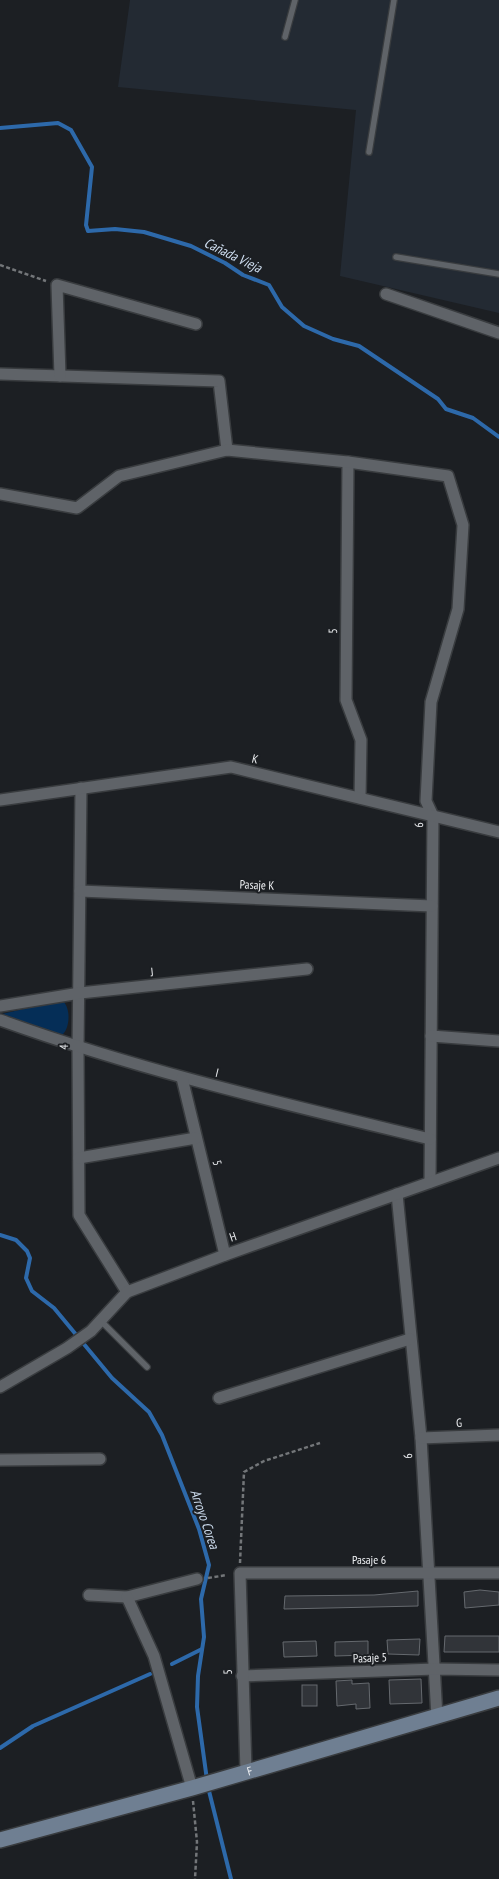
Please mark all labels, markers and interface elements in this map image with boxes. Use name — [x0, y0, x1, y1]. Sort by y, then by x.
water label: Cañada Vieja — [201, 233, 266, 277]
street label: 5 — [325, 628, 340, 634]
street label: K — [250, 751, 260, 767]
street label: 6 — [411, 822, 426, 828]
street label: Pasaje K — [239, 876, 275, 893]
street label: J — [149, 964, 154, 979]
street label: 4 — [56, 1044, 71, 1050]
street label: I — [214, 1065, 220, 1080]
street label: 5 — [210, 1158, 225, 1167]
street label: H — [227, 1228, 238, 1245]
street label: G — [456, 1415, 462, 1430]
street label: 6 — [400, 1453, 415, 1459]
water label: Arroyo Corea — [186, 1487, 224, 1552]
street label: Pasaje 6 — [352, 1552, 386, 1567]
street label: Pasaje 5 — [353, 1649, 387, 1666]
street label: 5 — [220, 1669, 235, 1675]
street label: F — [245, 1763, 254, 1779]

